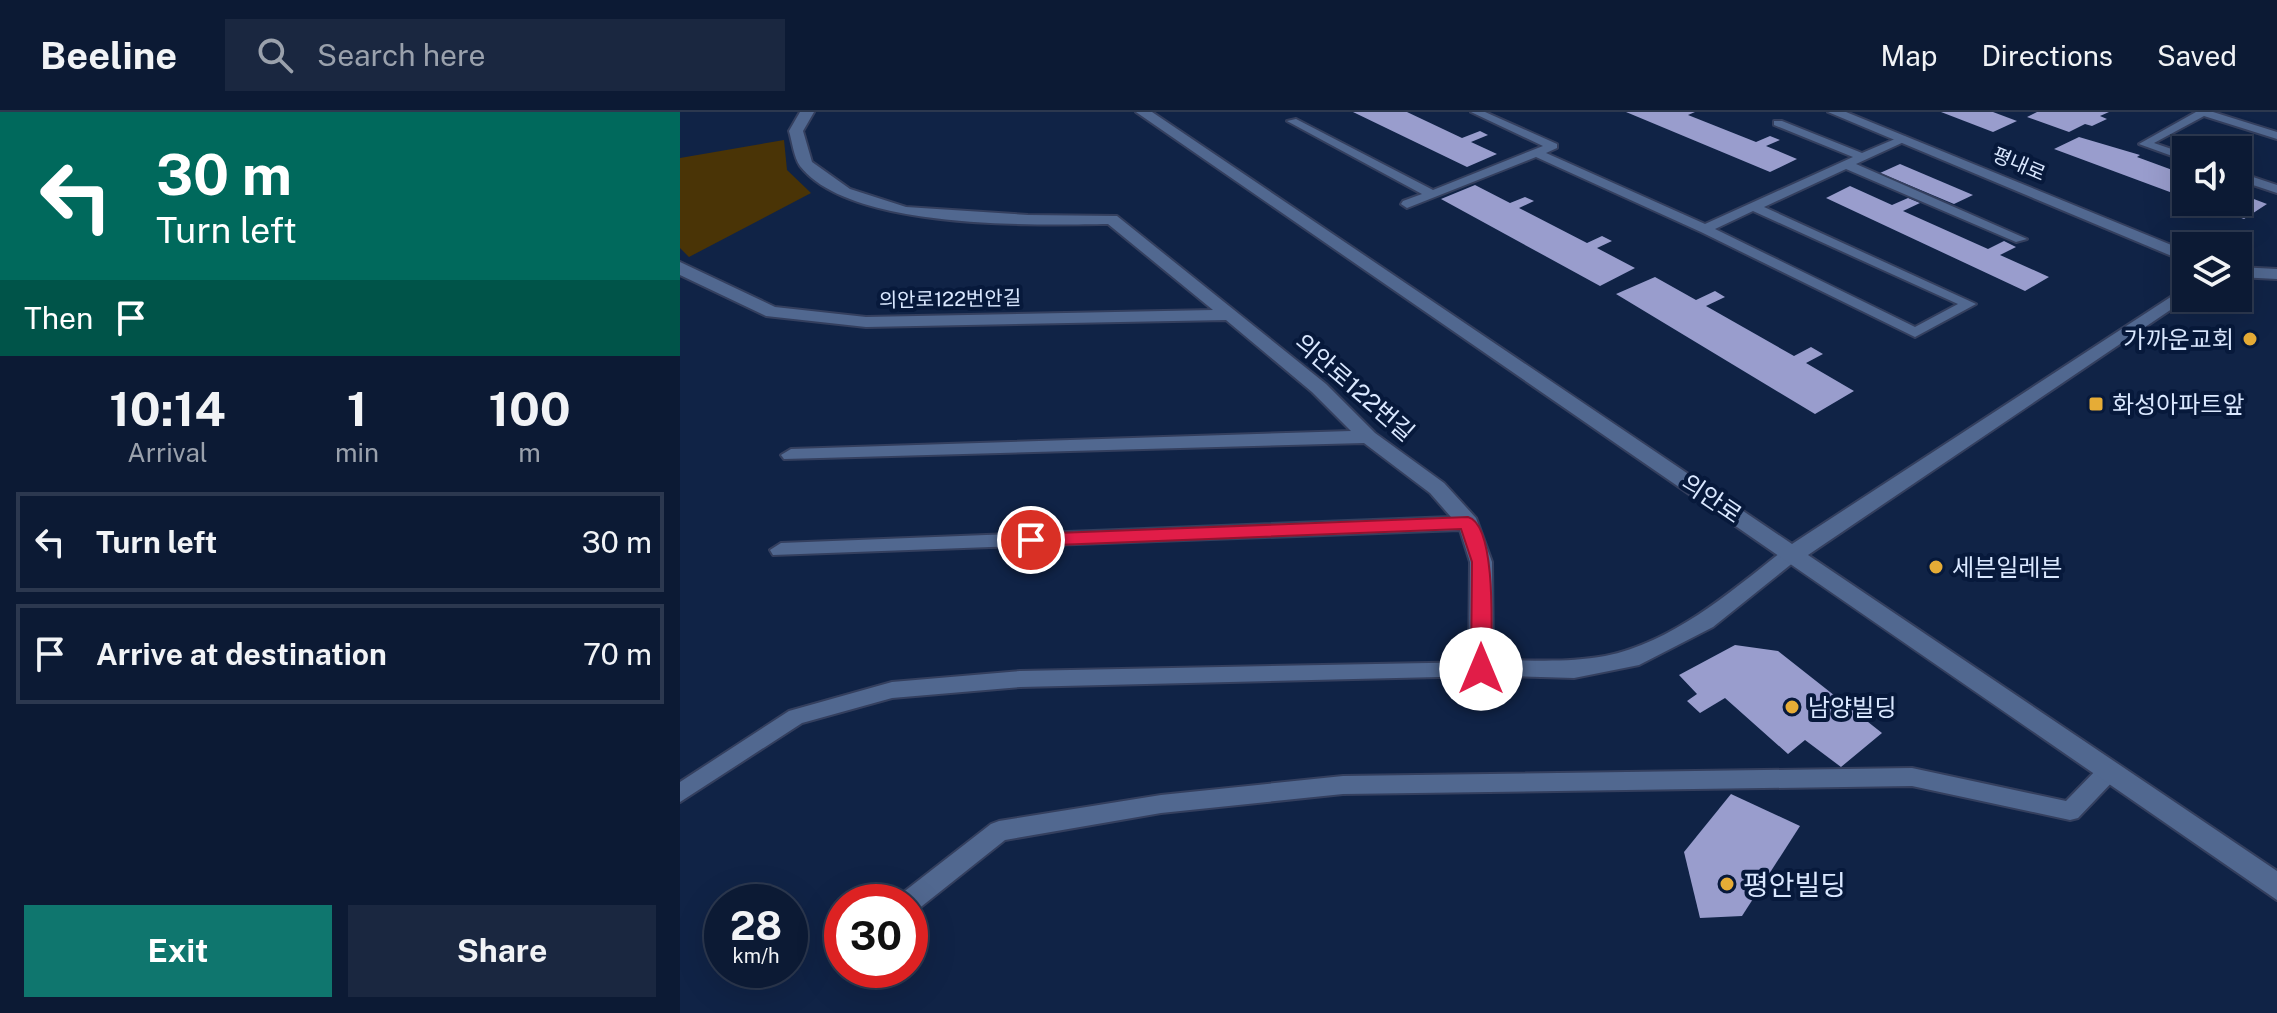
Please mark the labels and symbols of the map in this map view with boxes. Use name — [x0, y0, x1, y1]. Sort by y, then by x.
street label: 평내로 — [1989, 142, 2049, 186]
street label: 의안로122번안길 — [879, 286, 1021, 312]
place label: 가까운교회 — [2124, 325, 2234, 353]
street label: 의안로122번길 — [1290, 328, 1420, 446]
marker: 가까운교회 — [2241, 330, 2259, 348]
place label: 화성아파트앞 — [2112, 390, 2244, 418]
marker: 화성아파트앞 — [2087, 395, 2105, 413]
street label: 의안로 — [1677, 468, 1747, 528]
pin — [997, 506, 1065, 574]
place label: 세븐일레븐 — [1952, 553, 2062, 581]
marker: 세븐일레븐 — [1927, 558, 1945, 576]
position arrow — [1439, 627, 1523, 711]
place label: 남양빌딩 — [1808, 693, 1896, 721]
marker: 남양빌딩 — [1783, 698, 1801, 716]
place label: 평안빌딩 — [1743, 868, 1846, 901]
marker: 평안빌딩 — [1718, 875, 1736, 893]
speed limit sign: 30 — [824, 884, 928, 988]

